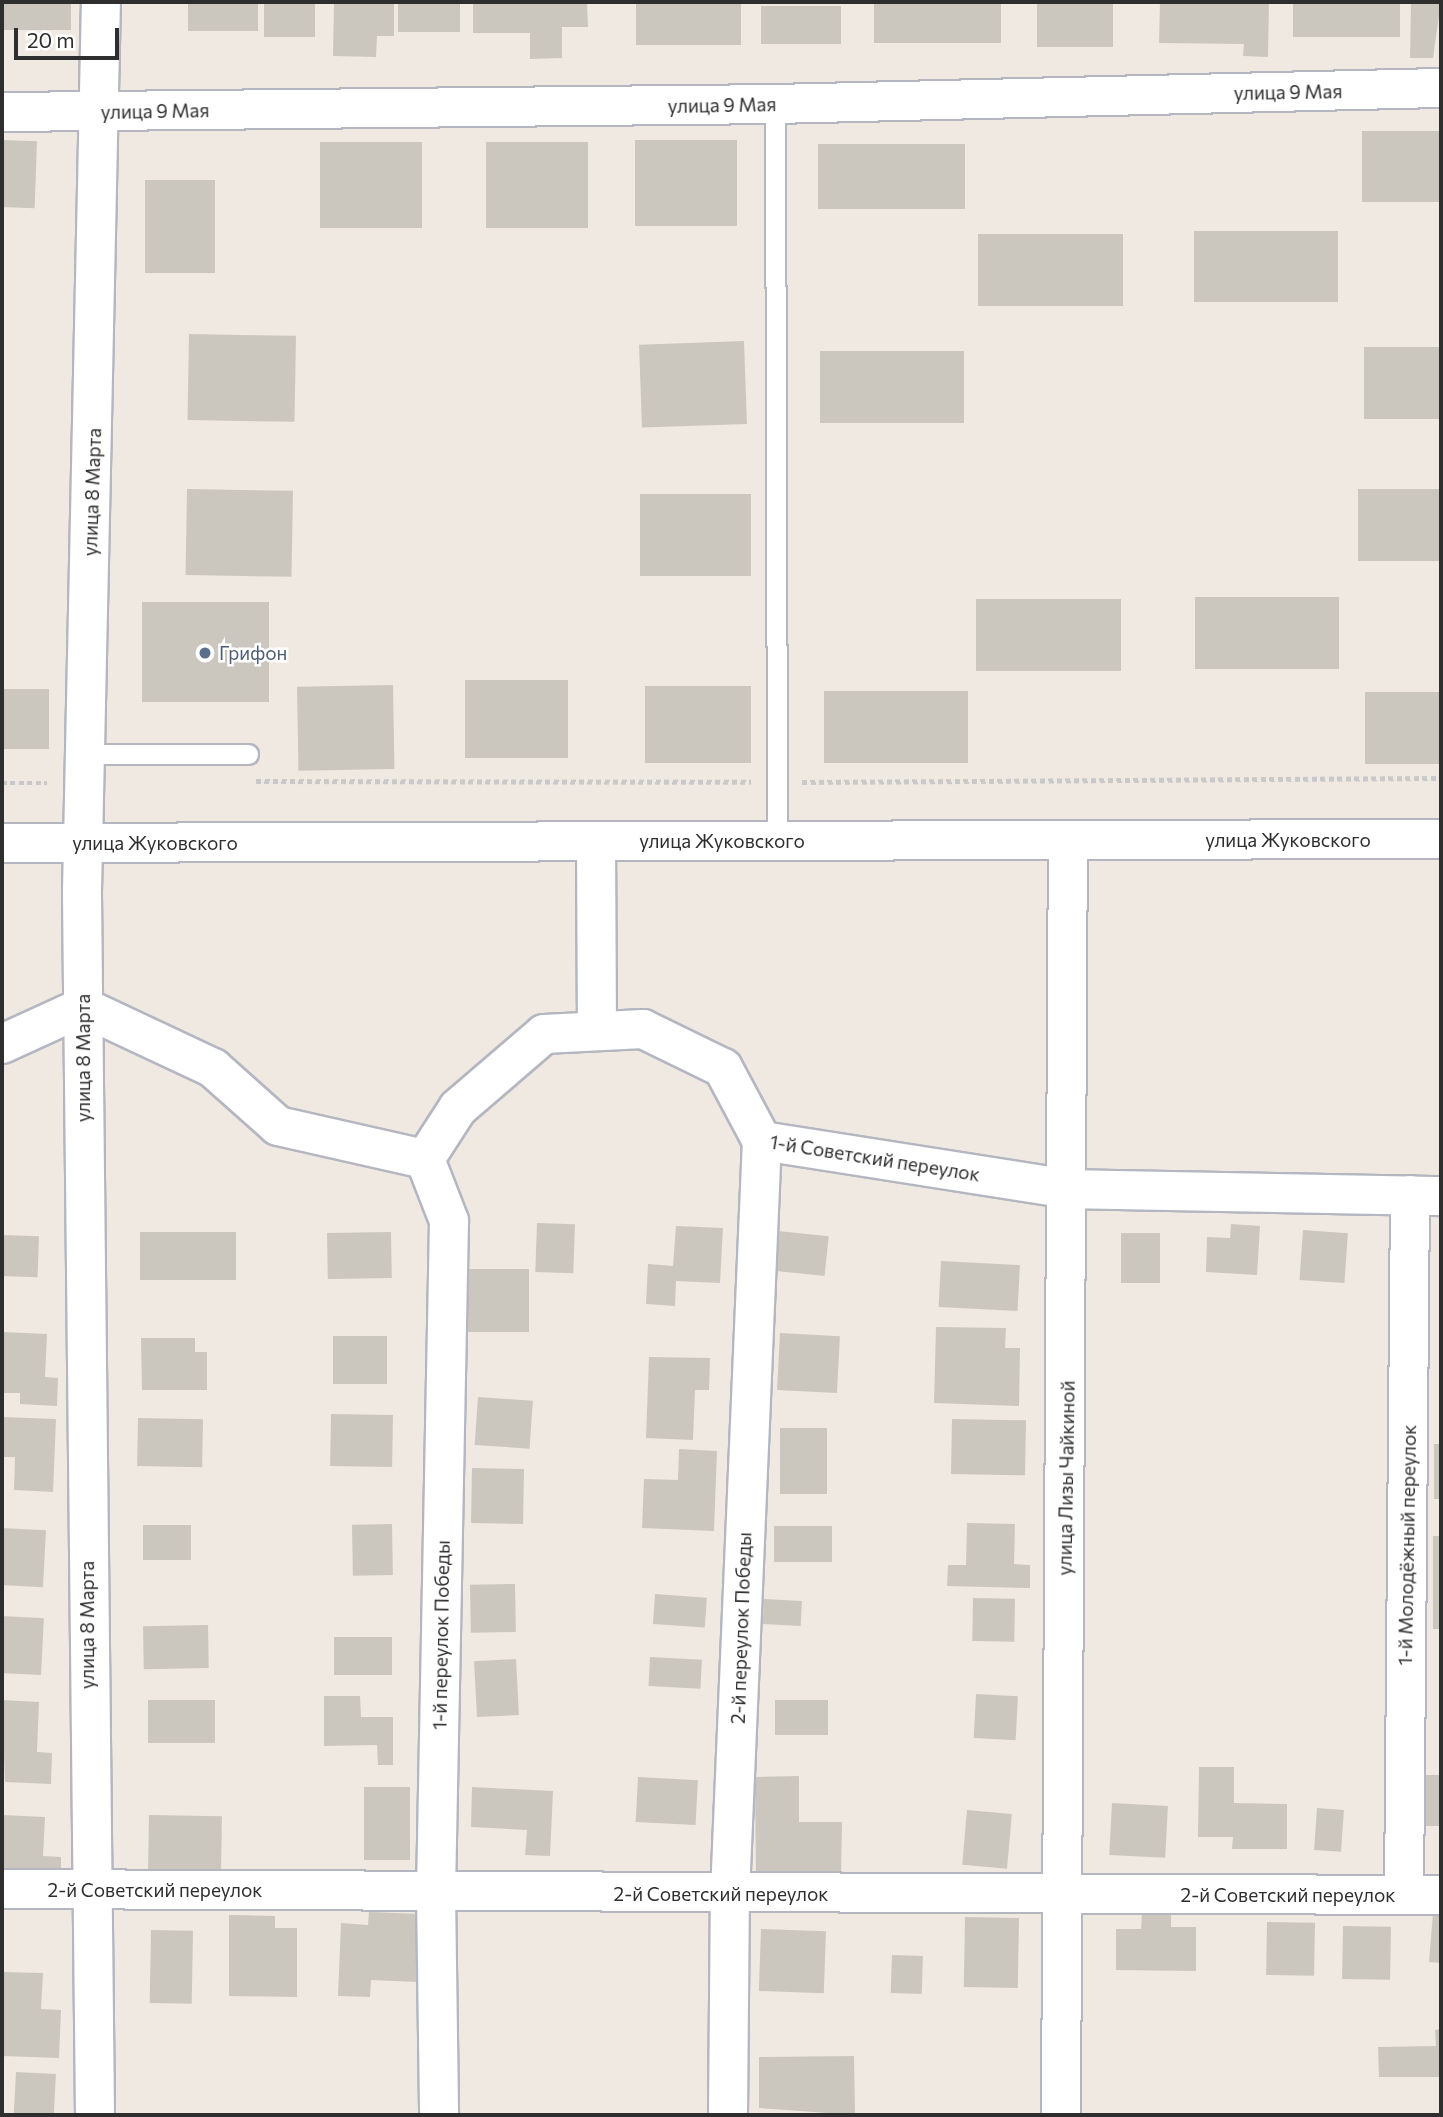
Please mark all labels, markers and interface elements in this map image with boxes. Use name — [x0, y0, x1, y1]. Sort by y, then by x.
scale bar — [18, 14, 122, 58]
text: 20 m — [27, 27, 75, 52]
street label: улица 9 Мая — [1233, 80, 1343, 104]
street label: улица 9 Мая — [667, 93, 777, 117]
street label: улица 9 Мая — [100, 99, 210, 123]
street label: улица 8 Марта — [78, 427, 106, 557]
place label: Грифон — [219, 642, 287, 664]
marker: Грифон — [197, 645, 213, 661]
street label: улица Жуковского — [1205, 829, 1371, 851]
street label: улица Жуковского — [639, 830, 805, 852]
street label: улица Жуковского — [72, 832, 238, 854]
street label: улица 8 Марта — [72, 994, 94, 1122]
street label: 1-й Советский переулок — [768, 1130, 982, 1186]
street label: улица Лизы Чайкиной — [1053, 1380, 1079, 1576]
street label: 1-й Молодёжный переулок — [1393, 1424, 1421, 1666]
street label: 2-й переулок Победы — [726, 1532, 756, 1724]
street label: 1-й переулок Победы — [428, 1540, 454, 1730]
street label: улица 8 Марта — [76, 1561, 98, 1689]
street label: 2-й Советский переулок — [48, 1879, 262, 1901]
street label: 2-й Советский переулок — [614, 1883, 828, 1905]
street label: 2-й Советский переулок — [1181, 1884, 1395, 1906]

